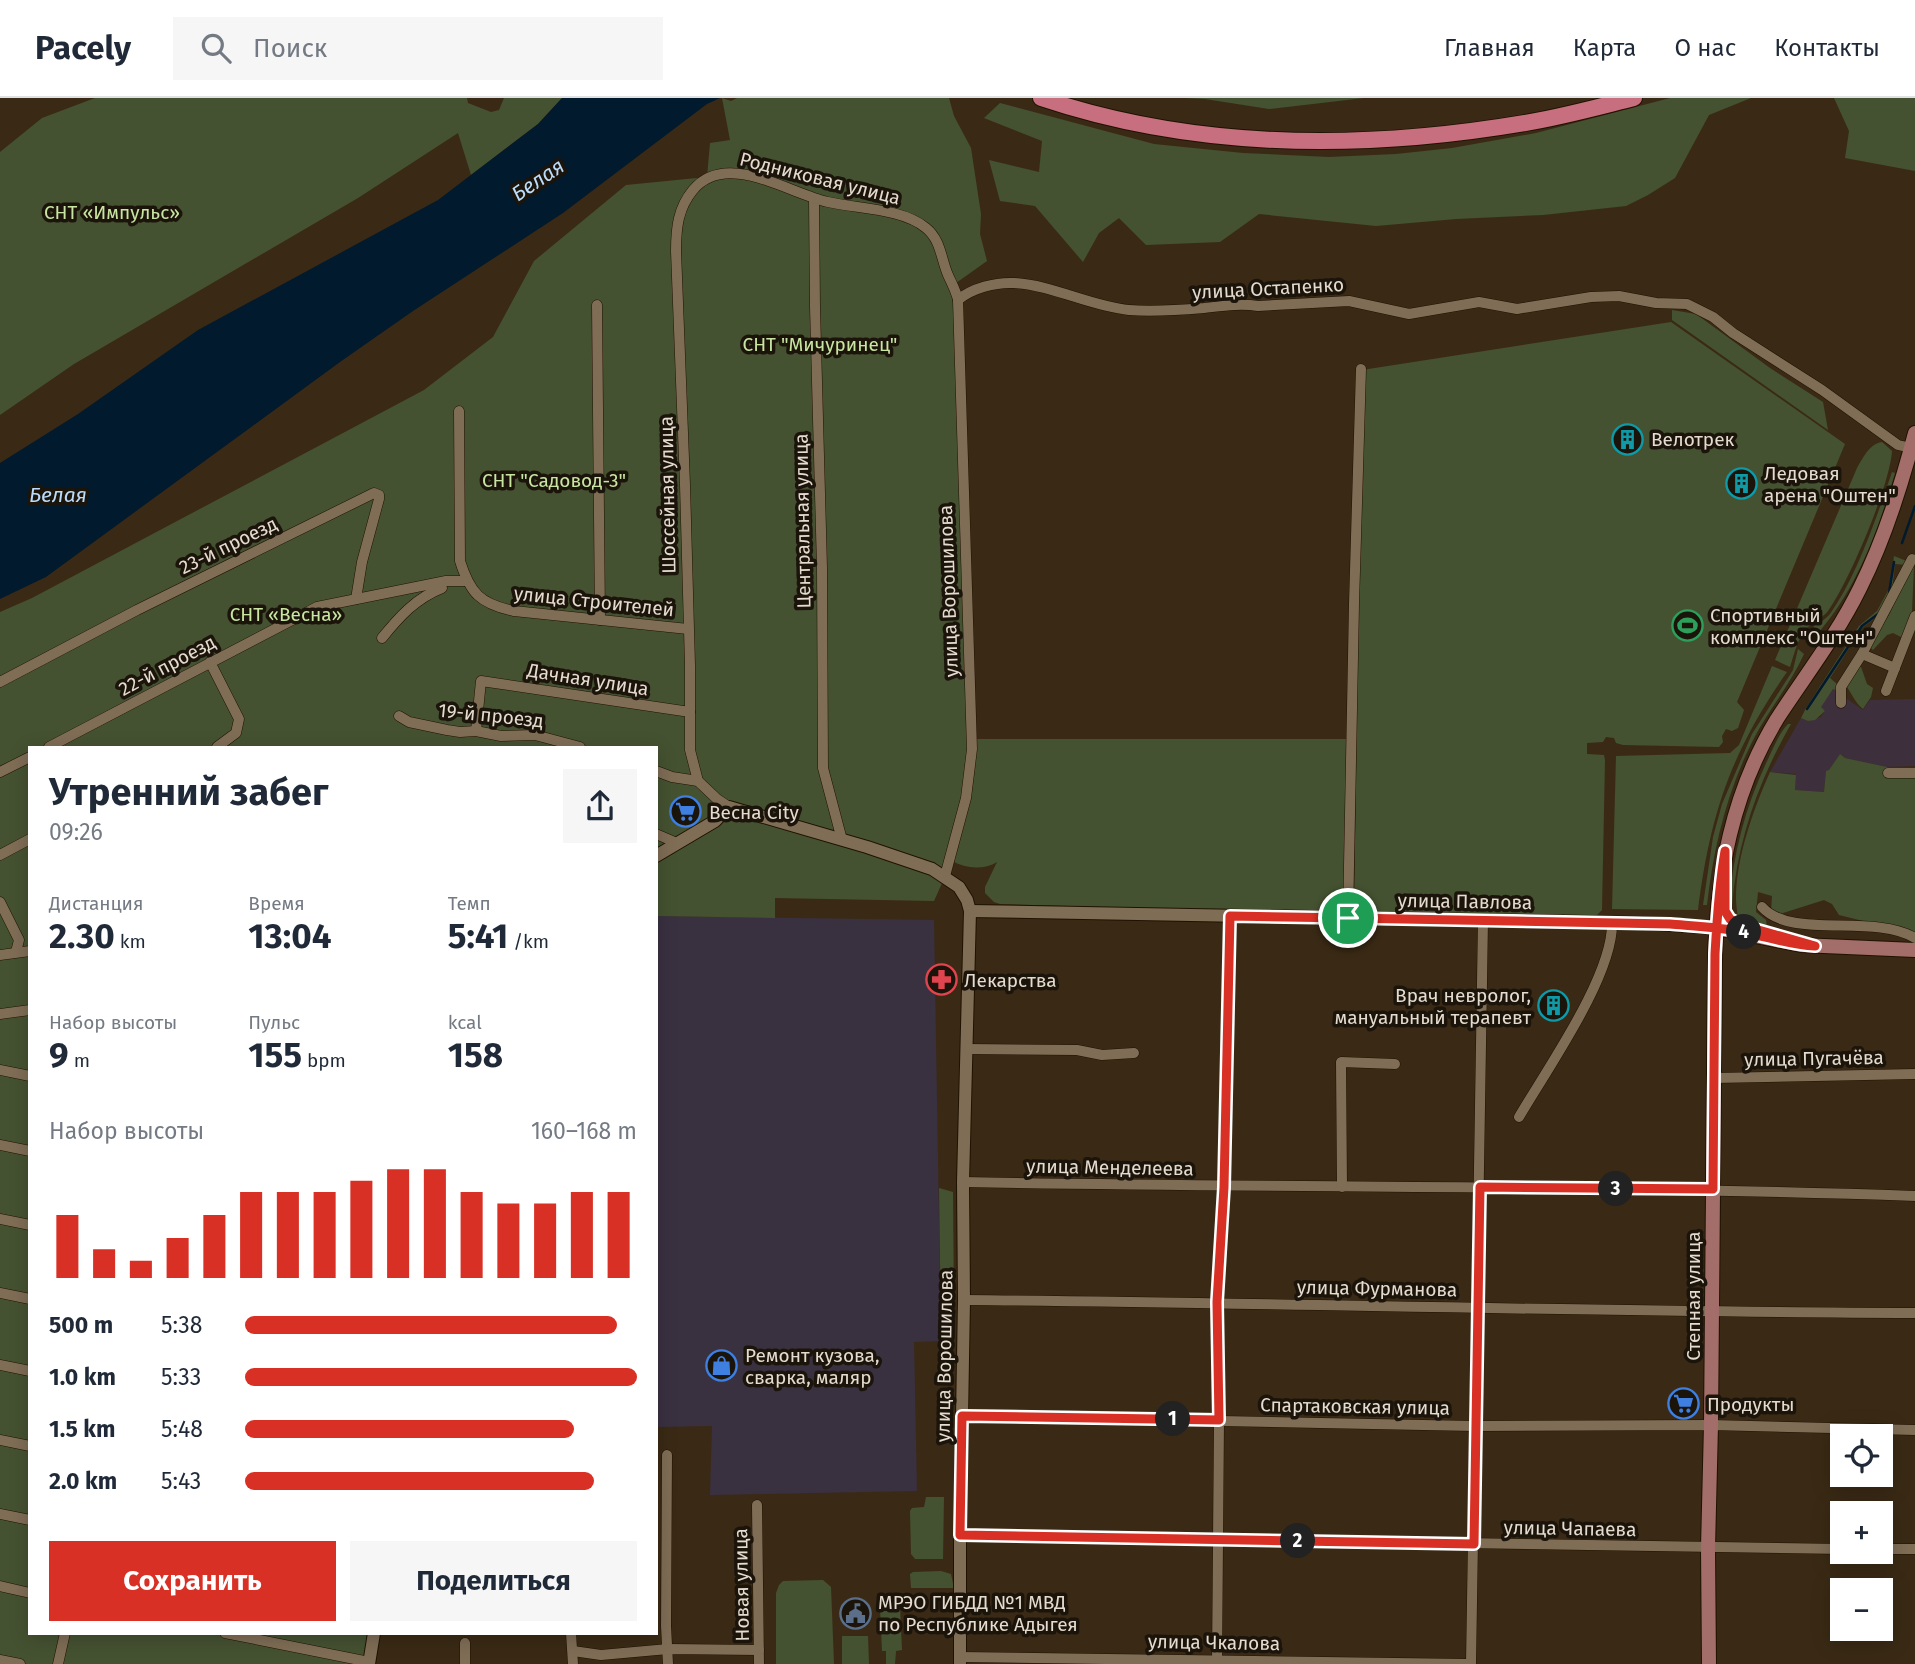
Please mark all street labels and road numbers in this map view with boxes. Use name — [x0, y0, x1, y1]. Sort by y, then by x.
street label: Родниковая улица — [737, 147, 903, 210]
street label: улица Остапенко — [1192, 273, 1345, 304]
street label: Шоссейная улица — [655, 416, 680, 574]
street label: Центральная улица — [789, 433, 816, 609]
street label: улица Ворошилова — [934, 504, 963, 678]
street label: 23-й проезд — [175, 512, 281, 579]
street label: улица Строителей — [513, 582, 675, 621]
street label: 22-й проезд — [115, 630, 220, 701]
street label: Дачная улица — [525, 658, 650, 700]
street label: 19-й проезд — [437, 699, 545, 732]
street label: улица Павлова — [1398, 889, 1532, 914]
street label: улица Пугачёва — [1744, 1046, 1884, 1071]
street label: улица Менделеева — [1026, 1155, 1194, 1180]
street label: Степная улица — [1682, 1231, 1705, 1361]
street label: улица Ворошилова — [931, 1270, 958, 1442]
street label: улица Фурманова — [1297, 1276, 1457, 1301]
street label: Спартаковская улица — [1260, 1393, 1450, 1420]
street label: улица Чапаева — [1503, 1516, 1637, 1541]
street label: Новая улица — [729, 1528, 754, 1642]
street label: улица Чкалова — [1148, 1630, 1280, 1655]

